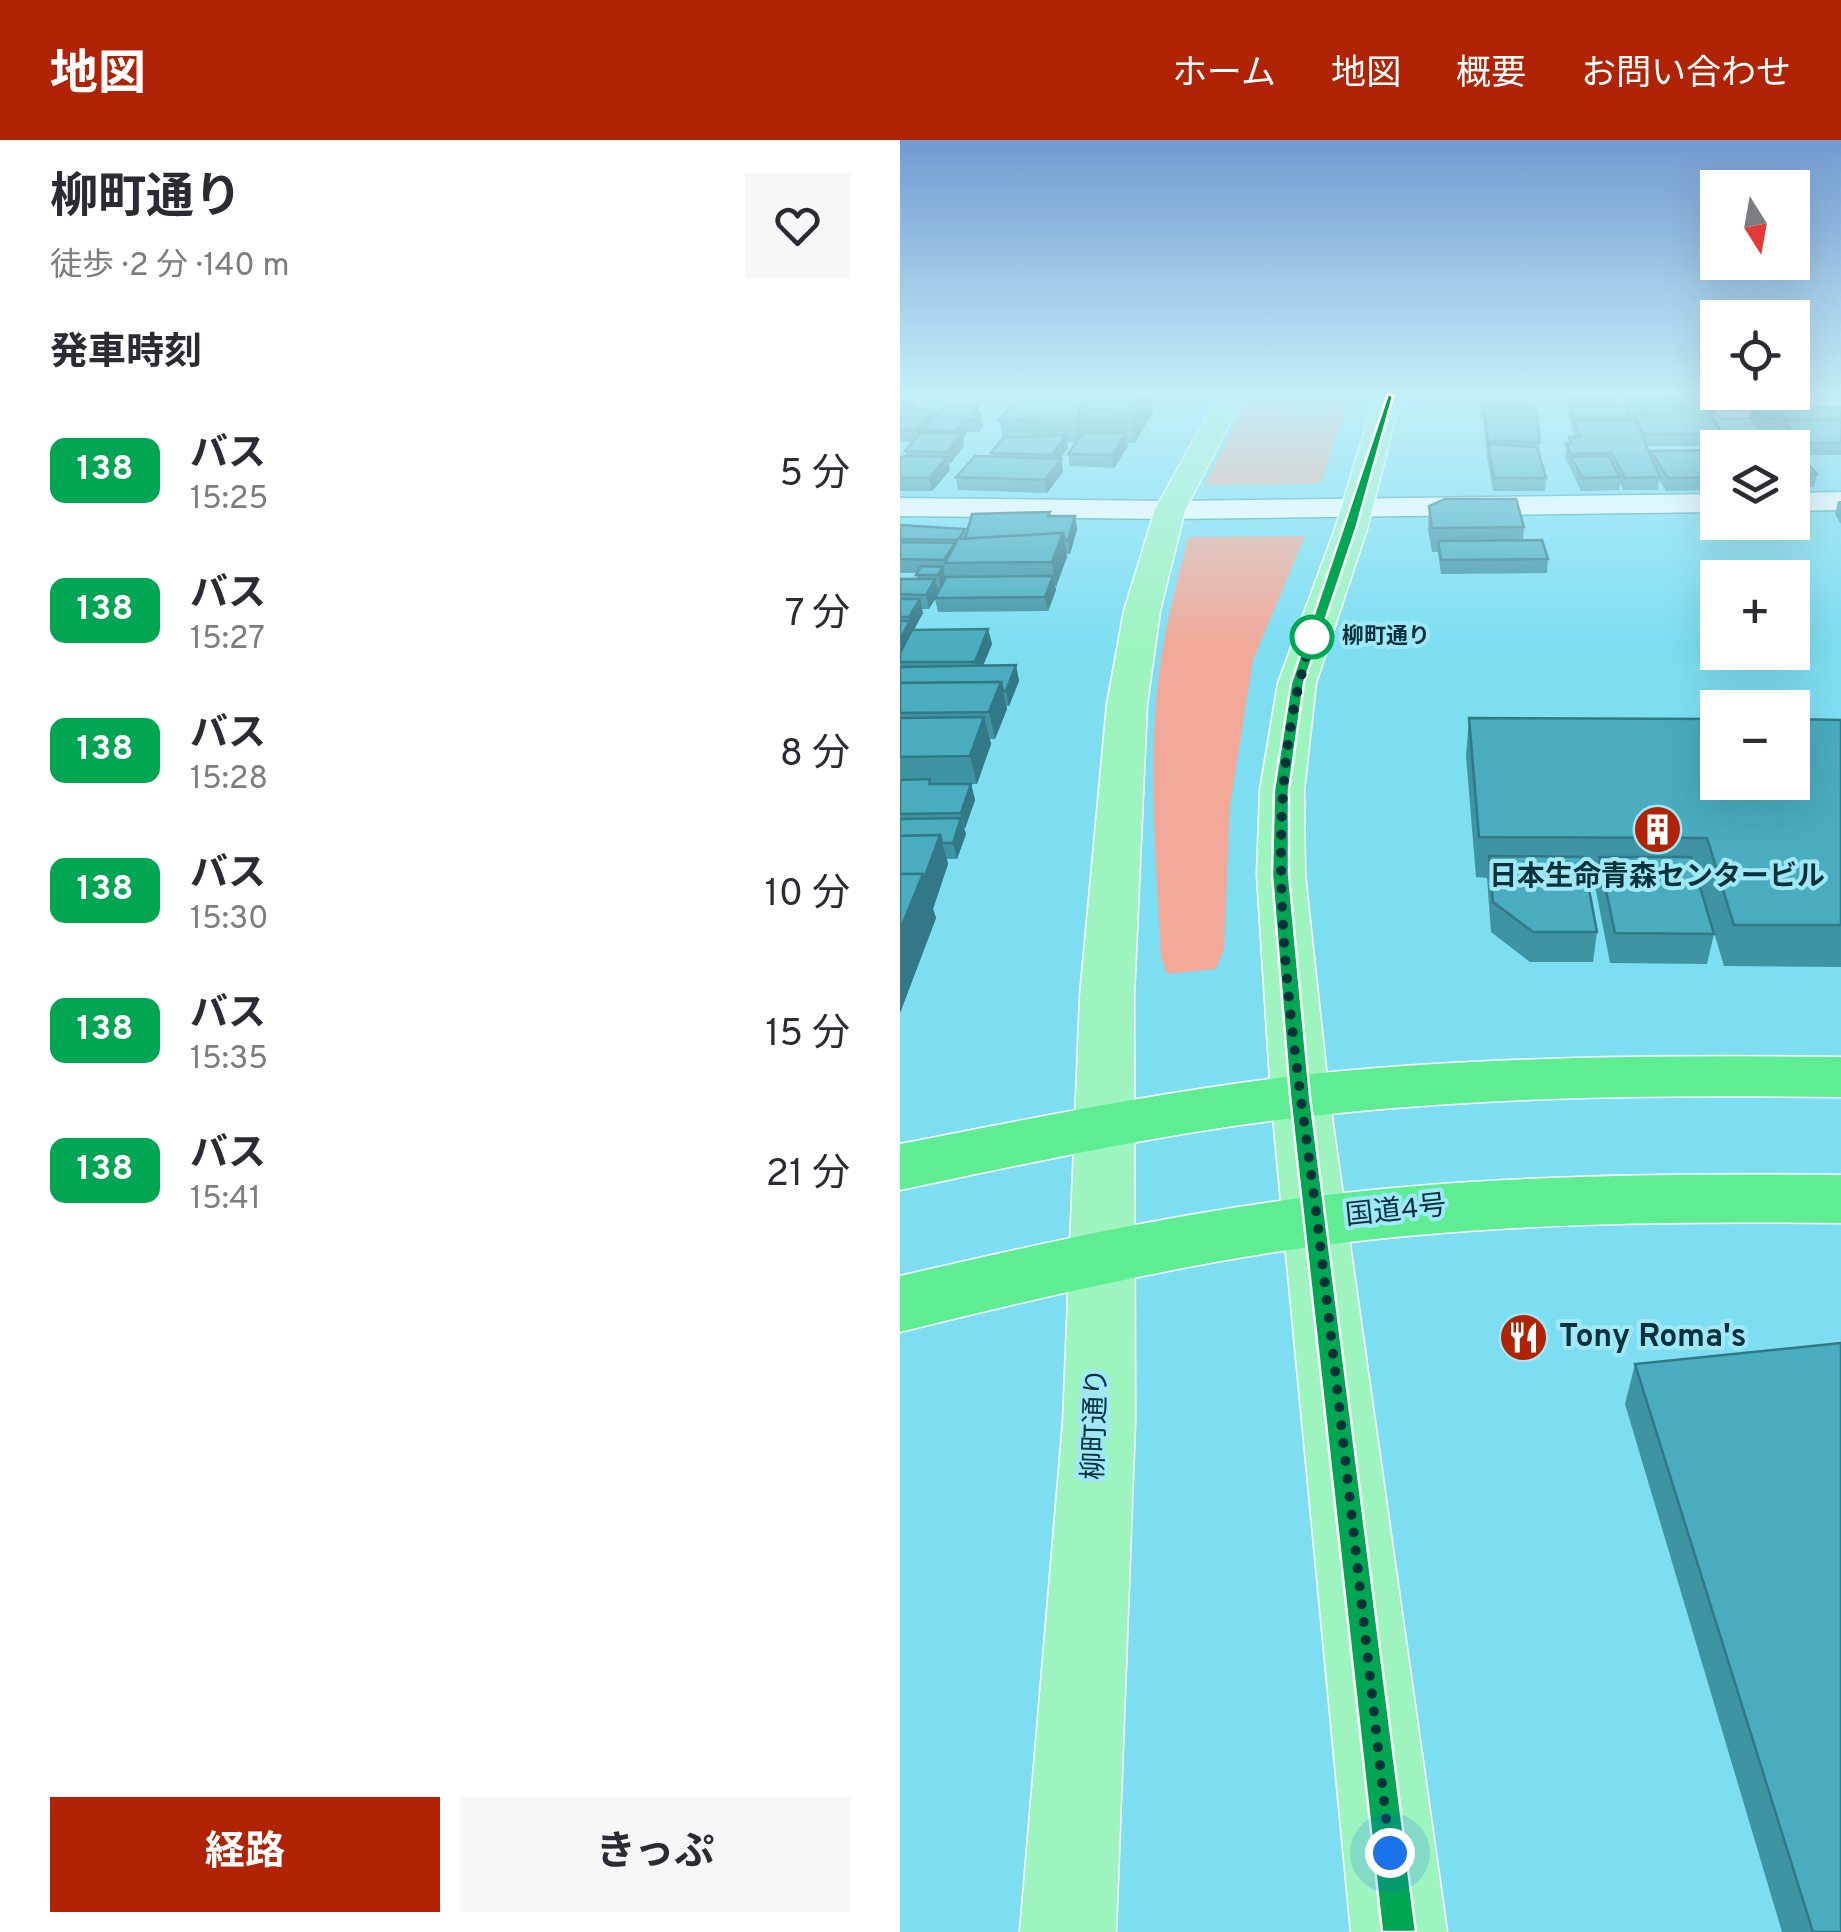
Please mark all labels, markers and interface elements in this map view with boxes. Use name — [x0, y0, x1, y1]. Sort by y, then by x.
text: 地図 — [50, 47, 146, 107]
text: ホーム — [1172, 53, 1276, 97]
text: 地図 — [1331, 53, 1401, 97]
text: 概要 — [1456, 53, 1526, 97]
text: お問い合わせ — [1581, 53, 1791, 97]
text: 柳町通り — [50, 170, 242, 230]
north arrow — [1700, 170, 1810, 280]
map controls — [1700, 170, 1810, 800]
button: heart — [745, 173, 850, 278]
text: 徒歩 · 2 分 · 140 m — [50, 247, 290, 287]
button: locate — [1700, 300, 1810, 410]
text: 発車時刻 — [50, 330, 202, 379]
button: layers — [1700, 430, 1810, 540]
text: バス — [190, 431, 266, 480]
text: 138 — [77, 448, 134, 492]
text: 5 分 — [779, 451, 850, 500]
text: 15:25 — [190, 480, 268, 520]
button: + — [1700, 560, 1810, 670]
text: バス — [190, 571, 266, 620]
text: 138 — [77, 588, 134, 632]
text: 7 分 — [785, 591, 850, 640]
marker: 柳町通り — [1291, 616, 1333, 658]
text: 15:27 — [190, 620, 265, 660]
place label: 柳町通り — [1342, 624, 1430, 651]
button: − — [1700, 690, 1810, 800]
text: バス — [190, 711, 266, 760]
text: 138 — [77, 728, 134, 772]
text: 8 分 — [780, 731, 850, 780]
text: 15:28 — [190, 760, 268, 800]
building icon: 日本生命青森センタービル — [1631, 804, 1683, 856]
text: バス — [190, 851, 266, 900]
place label: 日本生命青森センタービル — [1489, 860, 1825, 896]
text: 138 — [77, 868, 134, 912]
text: 10 分 — [764, 871, 850, 920]
text: 15:30 — [190, 900, 269, 940]
text: バス — [190, 991, 266, 1040]
text: 138 — [77, 1008, 134, 1052]
text: 15 分 — [765, 1011, 850, 1060]
text: 15:35 — [190, 1040, 268, 1080]
text: バス — [190, 1131, 266, 1180]
text: 138 — [77, 1148, 134, 1192]
text: 21 分 — [766, 1151, 850, 1200]
text: 15:41 — [190, 1180, 261, 1220]
street label: 国道4号 — [1344, 1189, 1448, 1235]
restaurant icon: Tony Roma's — [1498, 1312, 1550, 1364]
place label: Tony Roma's — [1559, 1318, 1747, 1358]
street label: 柳町通り — [1077, 1367, 1117, 1481]
button: 経路 — [50, 1797, 440, 1912]
button: きっぷ — [460, 1797, 850, 1912]
your location — [1365, 1828, 1415, 1878]

